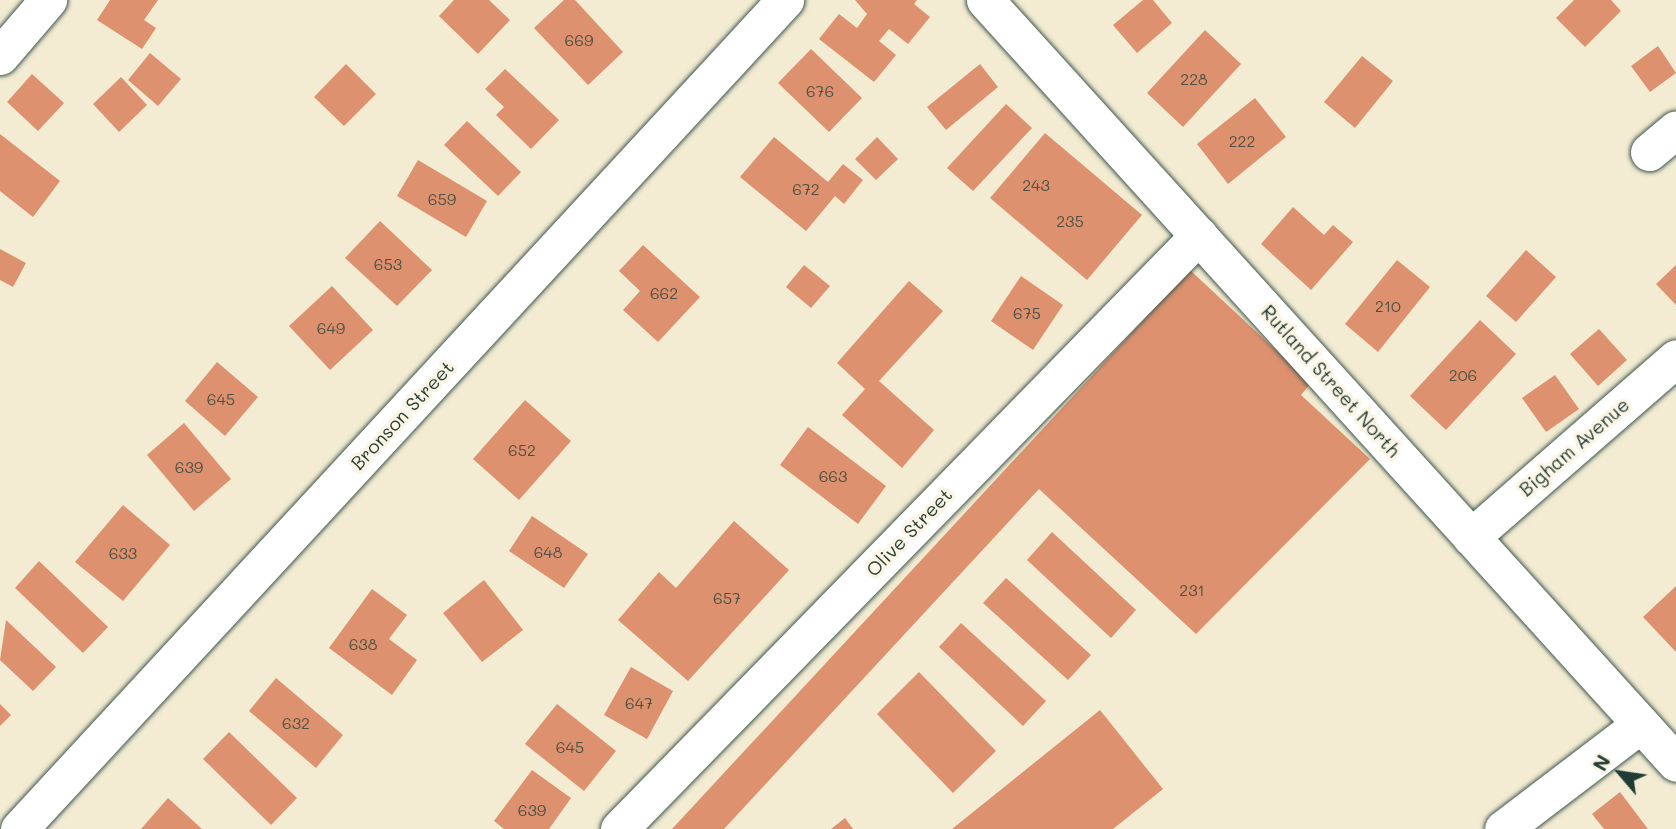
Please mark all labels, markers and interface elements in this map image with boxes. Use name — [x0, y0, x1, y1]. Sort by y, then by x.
house number: 669 — [565, 30, 593, 50]
house number: 228 — [1180, 69, 1208, 89]
house number: 676 — [806, 81, 834, 101]
house number: 222 — [1229, 131, 1255, 151]
house number: 243 — [1022, 175, 1050, 195]
house number: 672 — [792, 179, 820, 199]
house number: 659 — [428, 189, 456, 209]
house number: 235 — [1056, 211, 1084, 231]
house number: 653 — [374, 254, 402, 274]
house number: 662 — [650, 283, 678, 303]
house number: 210 — [1375, 296, 1401, 316]
street label: Rutland Street North — [1257, 300, 1405, 462]
house number: 675 — [1013, 303, 1041, 323]
house number: 649 — [317, 318, 345, 338]
street label: Bronson Street — [346, 356, 458, 474]
house number: 206 — [1449, 365, 1477, 385]
house number: 645 — [207, 389, 235, 409]
street label: Bigham Avenue — [1514, 393, 1634, 501]
house number: 652 — [508, 440, 536, 460]
house number: 639 — [175, 457, 203, 477]
house number: 663 — [819, 466, 847, 486]
street label: Olive Street — [861, 483, 957, 581]
house number: 648 — [534, 542, 562, 562]
house number: 633 — [109, 543, 137, 563]
house number: 231 — [1179, 580, 1205, 600]
house number: 657 — [713, 588, 741, 608]
house number: 638 — [349, 634, 377, 654]
house number: 647 — [625, 693, 653, 713]
house number: 632 — [282, 713, 310, 733]
house number: 645 — [556, 737, 584, 757]
north arrow — [1585, 738, 1655, 808]
text: N — [1587, 750, 1616, 775]
house number: 639 — [518, 800, 546, 820]

